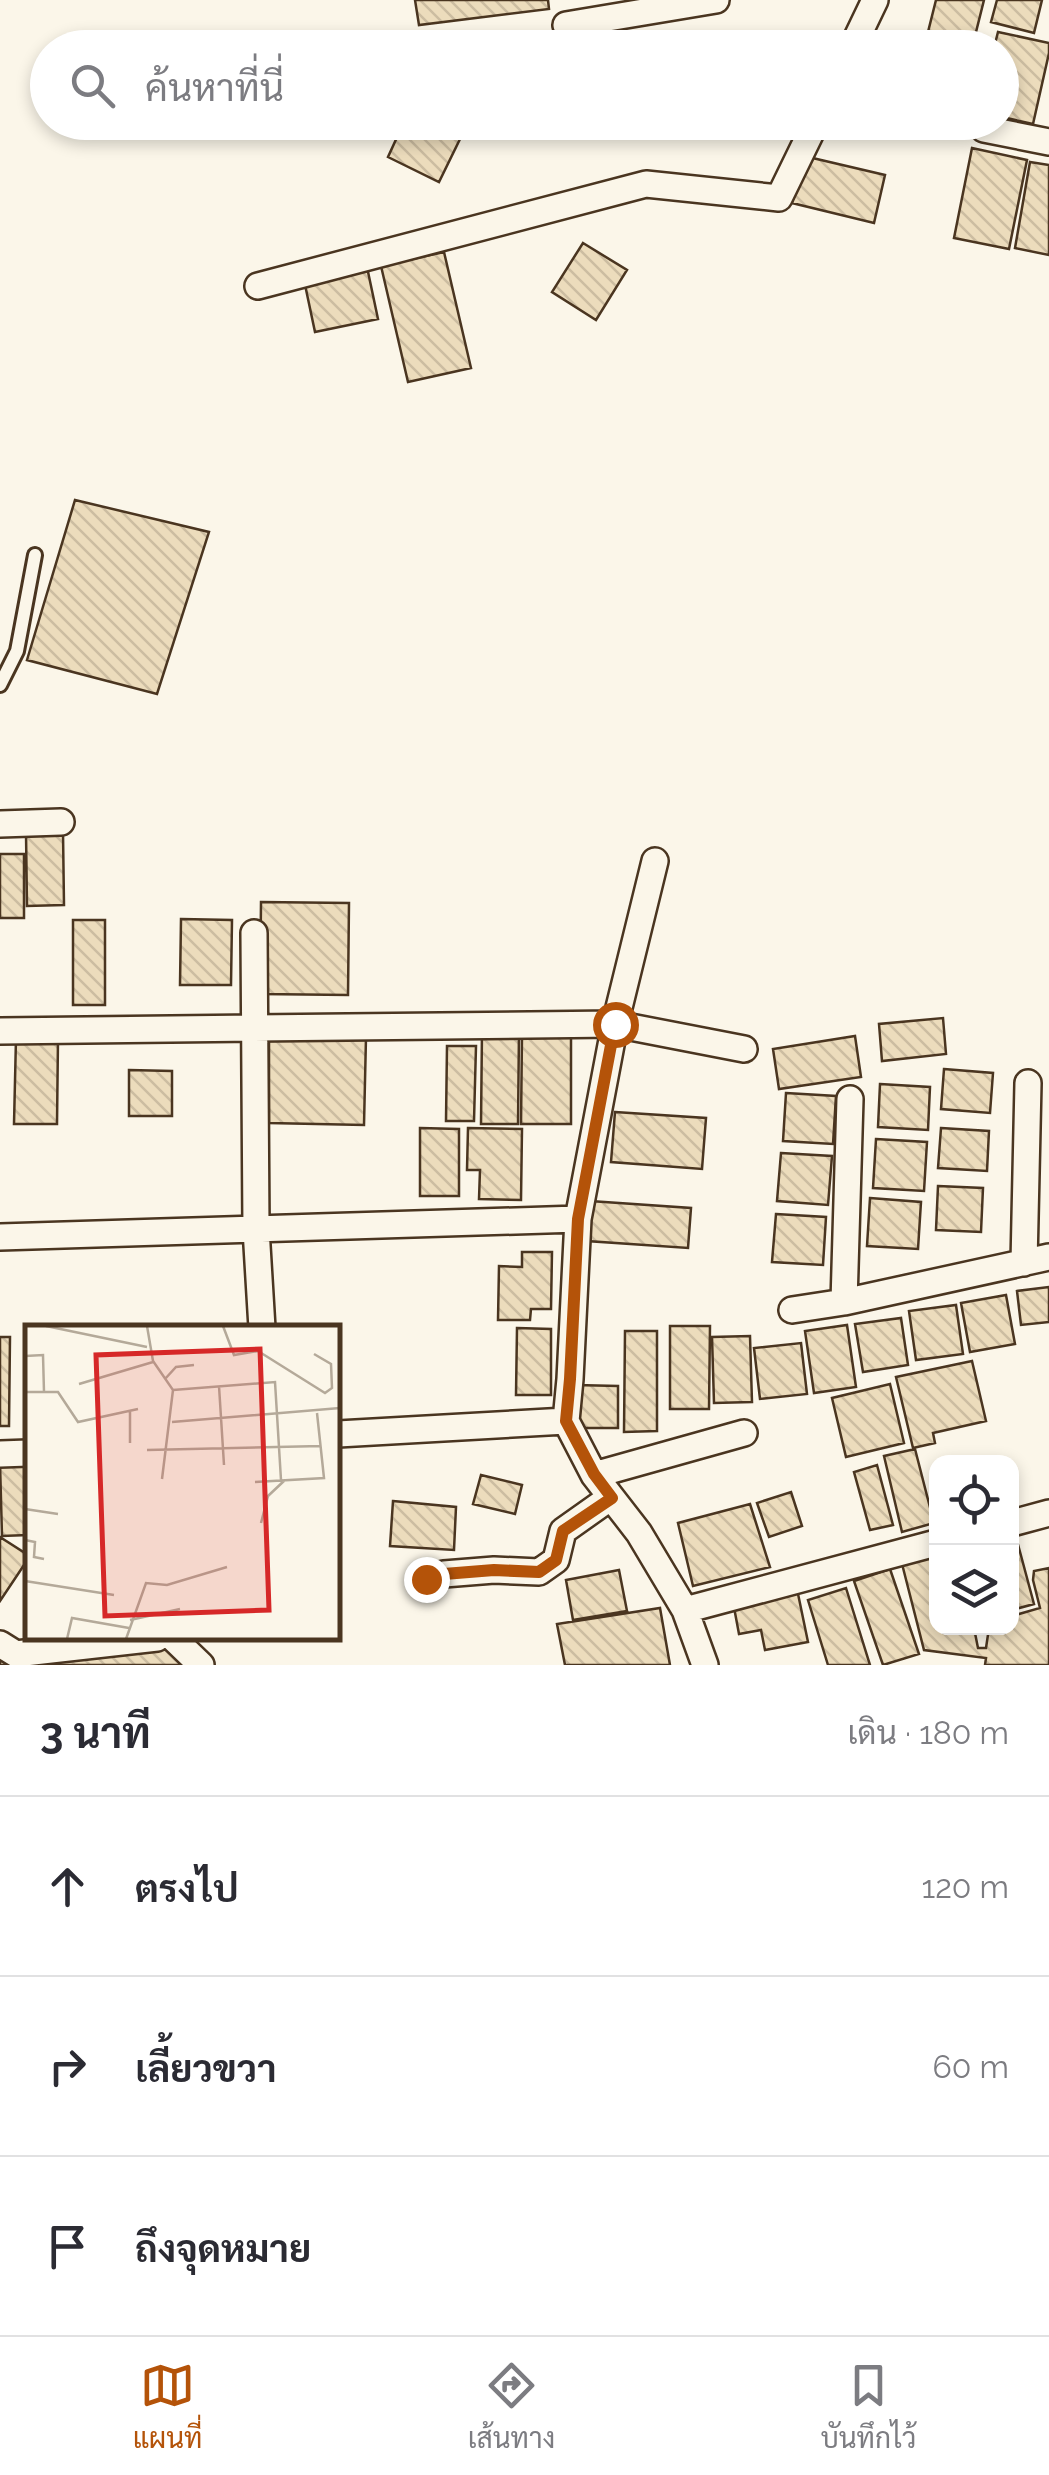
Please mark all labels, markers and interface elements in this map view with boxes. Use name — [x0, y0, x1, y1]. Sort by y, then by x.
search box — [30, 30, 1019, 140]
icon: search — [65, 58, 120, 113]
text: ค้นหาที่นี่ — [145, 65, 284, 110]
route start — [593, 1002, 639, 1048]
inset map — [25, 1325, 340, 1640]
map controls — [929, 1455, 1019, 1635]
button: locate — [929, 1455, 1019, 1545]
button: layers — [929, 1545, 1019, 1635]
route end — [404, 1557, 450, 1603]
text: 3 นาที — [40, 1709, 151, 1758]
text: เดิน · 180 m — [848, 1714, 1009, 1751]
icon: ahead — [40, 1859, 95, 1914]
text: ตรงไป — [135, 1866, 239, 1911]
text: 120 m — [921, 1868, 1009, 1905]
icon: right — [40, 2039, 95, 2094]
text: เลี้ยวขวา — [135, 2046, 277, 2091]
text: 60 m — [933, 2048, 1009, 2085]
icon: arrive — [40, 2219, 95, 2274]
text: ถึงจุดหมาย — [135, 2226, 311, 2271]
tab: แผนที่ — [133, 2358, 203, 2455]
tab: เส้นทาง — [468, 2358, 555, 2455]
tab: บันทึกไว้ — [821, 2358, 916, 2455]

